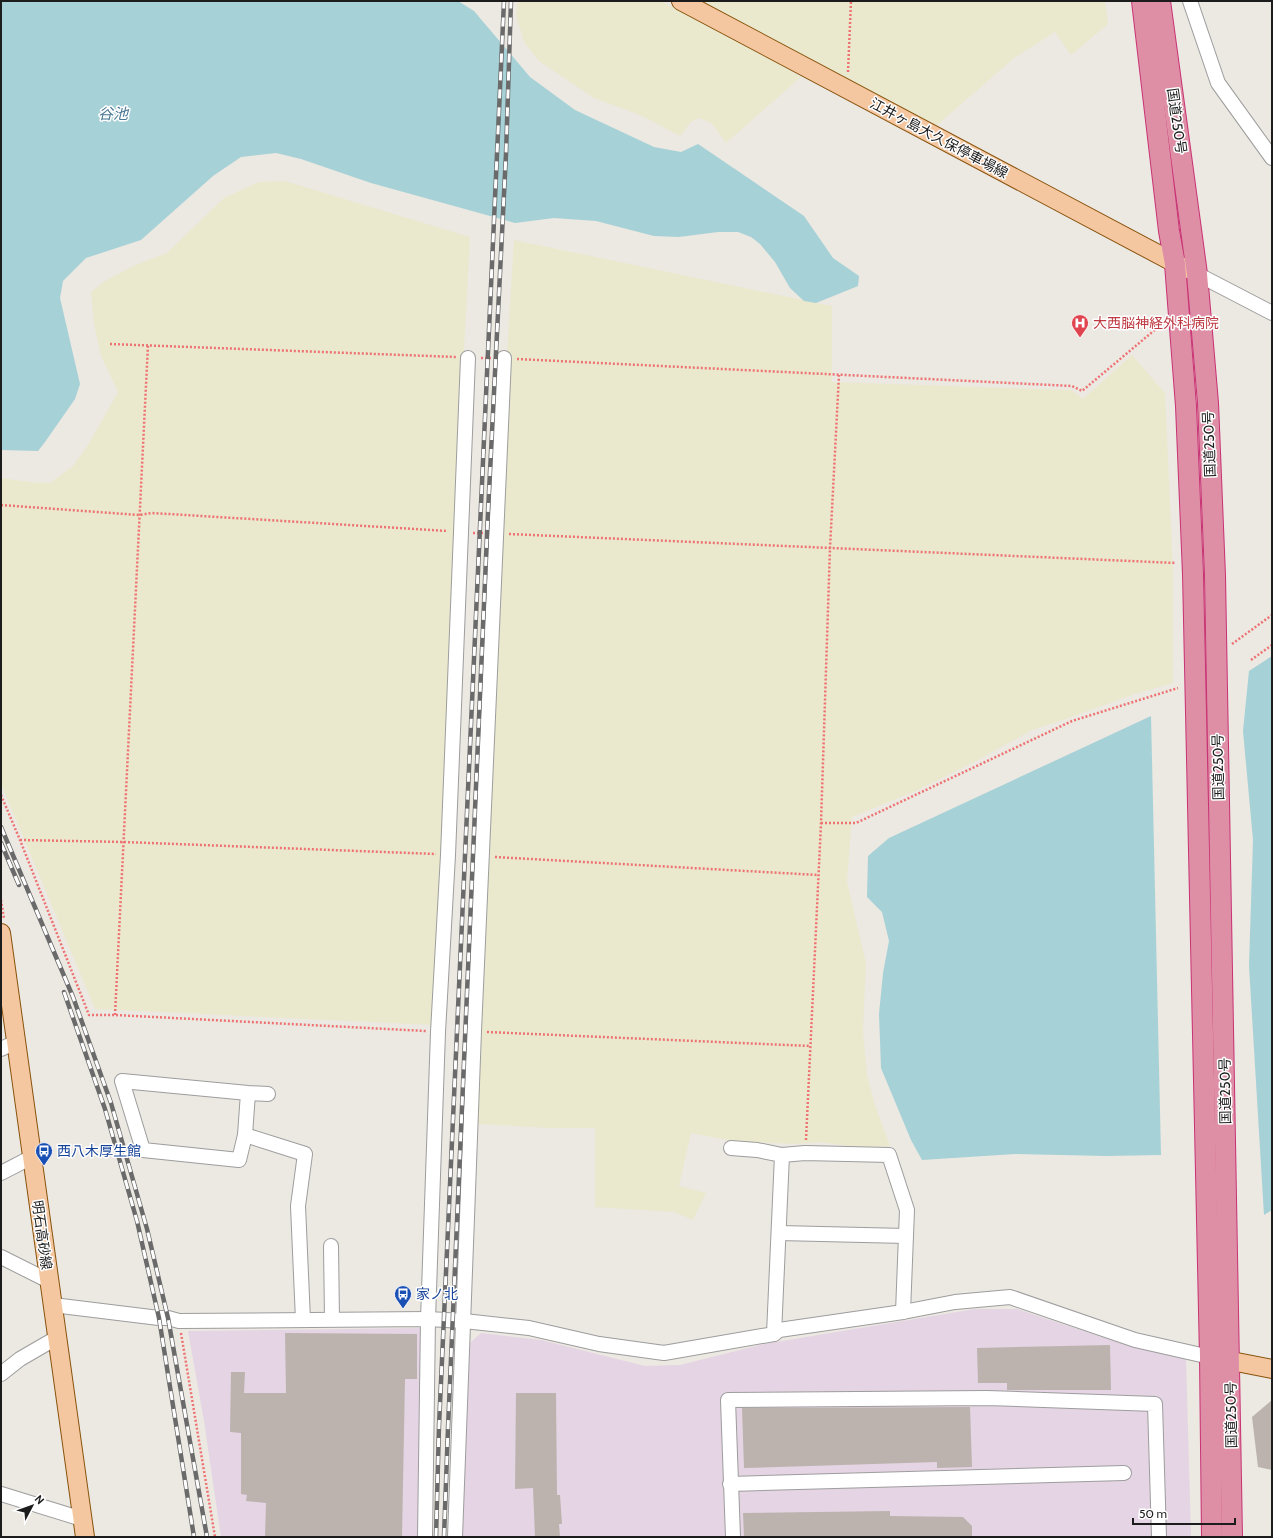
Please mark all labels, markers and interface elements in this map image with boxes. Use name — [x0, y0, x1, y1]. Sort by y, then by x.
street label: 国道250号 — [1163, 87, 1191, 155]
street label: 江井ヶ島大久保停車場線 — [867, 94, 1011, 182]
water label: 谷池 — [98, 105, 130, 123]
hospital icon: 大西脳神経外科病院 — [1070, 313, 1090, 338]
place label: 大西脳神経外科病院 — [1093, 314, 1219, 332]
street label: 国道250号 — [1199, 410, 1219, 478]
street label: 国道250号 — [1208, 734, 1228, 800]
street label: 国道250号 — [1215, 1058, 1235, 1124]
bus stop icon: 西八木厚生館 — [34, 1141, 54, 1166]
place label: 西八木厚生館 — [57, 1142, 141, 1160]
street label: 明石高砂線 — [28, 1199, 56, 1271]
bus stop icon: 家ノ北 — [393, 1284, 413, 1309]
place label: 家ノ北 — [416, 1285, 458, 1303]
street label: 国道250号 — [1221, 1382, 1241, 1448]
north arrow — [12, 1486, 52, 1526]
text: N — [32, 1492, 47, 1507]
scale bar — [1133, 1500, 1235, 1526]
text: 50 m — [1139, 1506, 1167, 1521]

